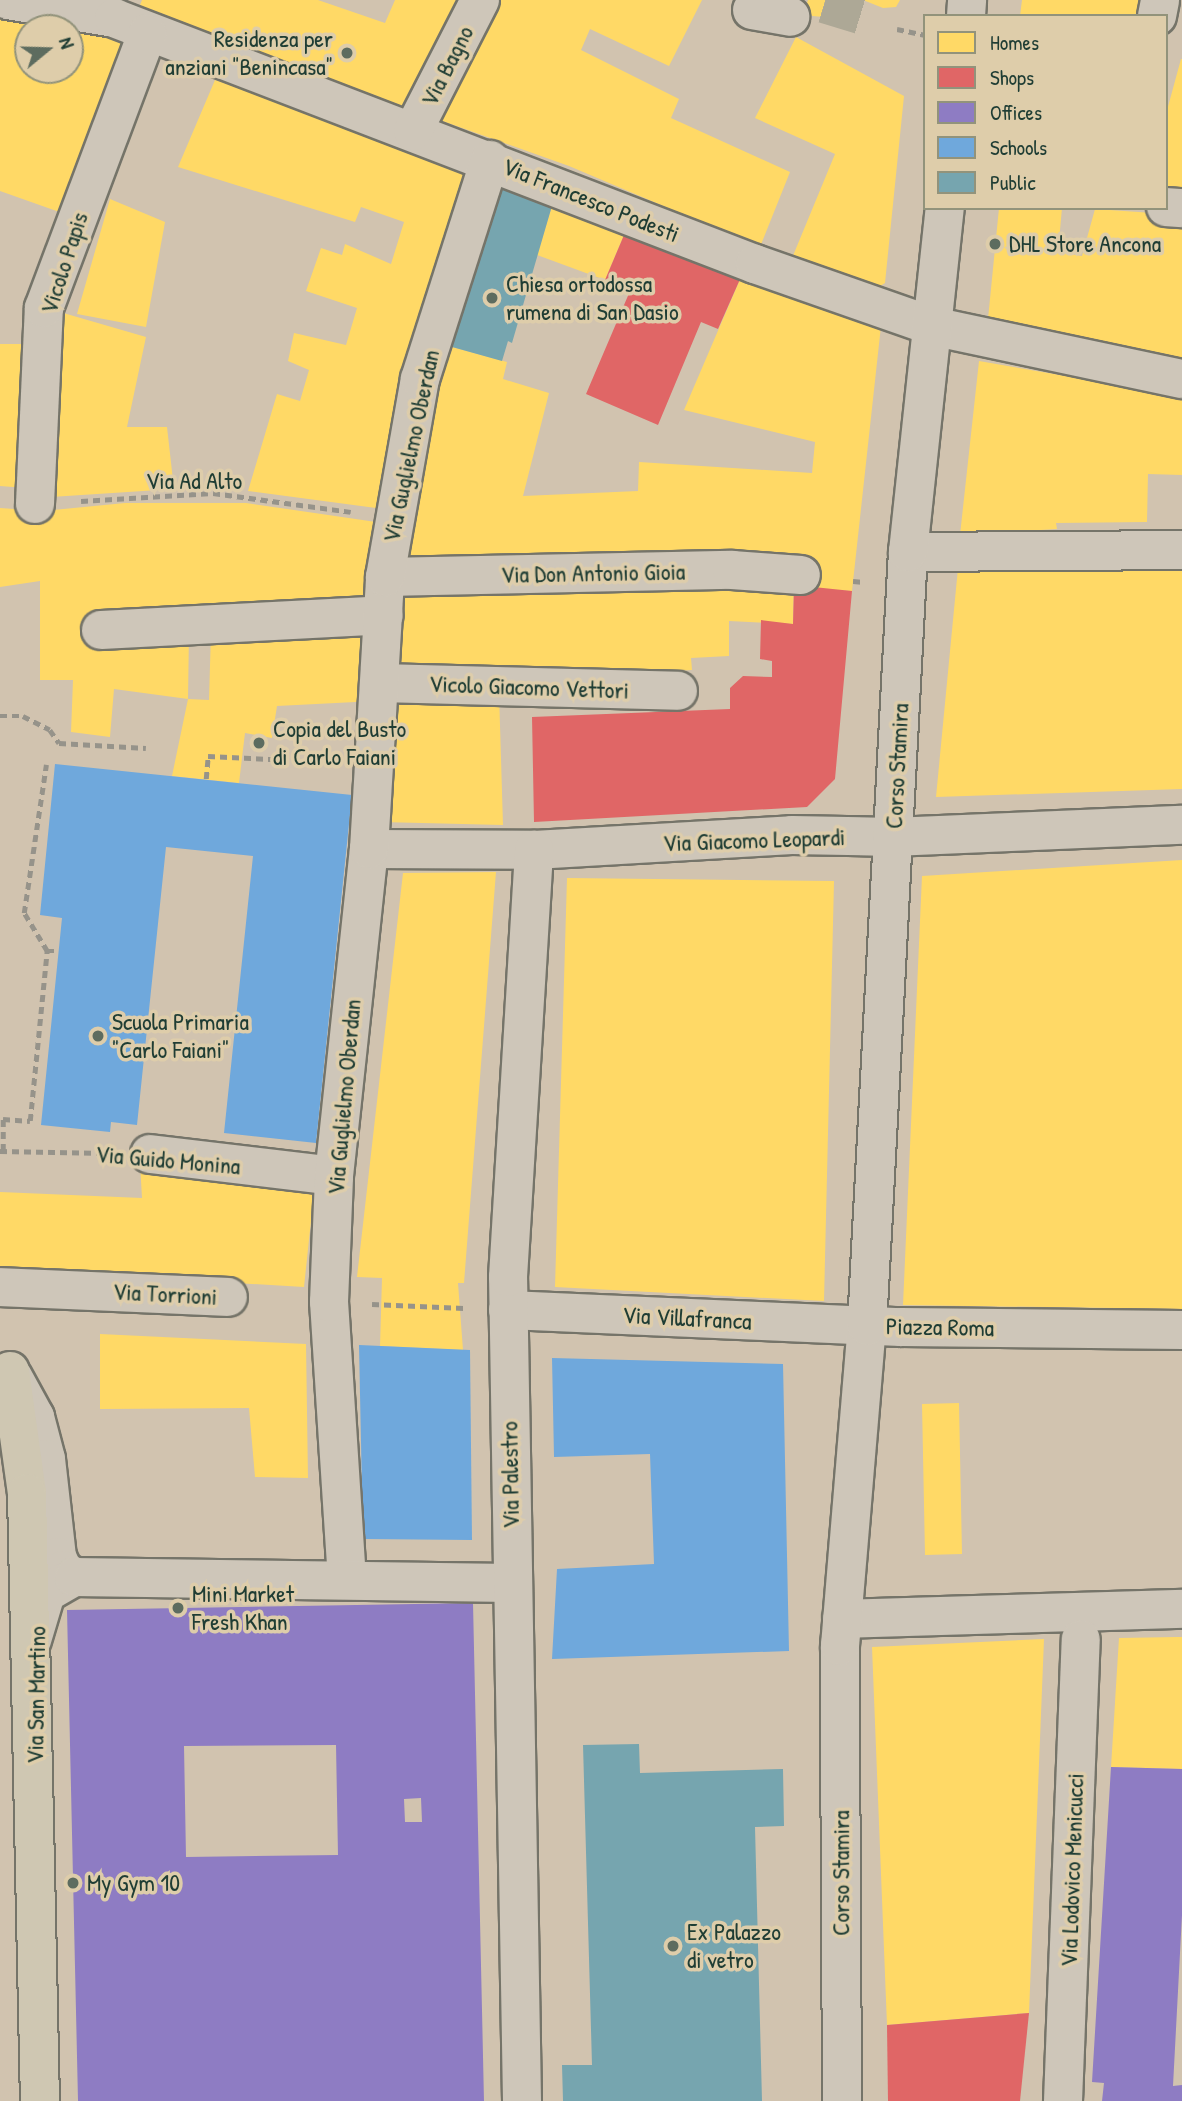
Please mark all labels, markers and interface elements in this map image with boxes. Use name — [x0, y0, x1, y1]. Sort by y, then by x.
north arrow — [14, 14, 84, 84]
legend — [923, 14, 1168, 210]
street label: Via Bagno — [415, 21, 479, 111]
place label: Residenza per anziani "Benincasa" — [165, 25, 333, 81]
text: Homes — [990, 28, 1039, 57]
text: N — [53, 34, 81, 52]
marker: Residenza per anziani "Benincasa" — [339, 45, 355, 61]
text: Shops — [990, 63, 1034, 92]
text: Offices — [990, 98, 1042, 127]
text: Schools — [990, 133, 1047, 162]
street label: Via Francesco Podesti — [498, 151, 684, 249]
text: Public — [990, 168, 1036, 197]
street label: Vicolo Papis — [34, 208, 94, 318]
place label: DHL Store Ancona — [1009, 230, 1161, 258]
marker: DHL Store Ancona — [987, 236, 1003, 252]
place label: Chiesa ortodossa rumena di San Dasio — [506, 270, 679, 326]
marker: Chiesa ortodossa rumena di San Dasio — [484, 290, 500, 306]
street label: Via Guglielmo Oberdan — [376, 347, 446, 545]
street label: Via Ad Alto — [146, 467, 242, 495]
street label: Via Don Antonio Gioia — [501, 557, 685, 589]
street label: Vicolo Giacomo Vettori — [429, 669, 629, 705]
street label: Corso Stamira — [879, 703, 915, 829]
place label: Copia del Busto di Carlo Faiani — [273, 715, 406, 771]
marker: Copia del Busto di Carlo Faiani — [251, 735, 267, 751]
street label: Via Giacomo Leopardi — [662, 822, 846, 858]
street label: Via Guglielmo Oberdan — [321, 998, 367, 1196]
place label: Scuola Primaria "Carlo Faiani" — [112, 1008, 249, 1064]
marker: Scuola Primaria "Carlo Faiani" — [90, 1028, 106, 1044]
street label: Via Guido Monina — [94, 1139, 242, 1181]
street label: Via Torrioni — [112, 1277, 218, 1311]
street label: Via Villafranca — [622, 1300, 752, 1336]
street label: Piazza Roma — [886, 1312, 994, 1342]
street label: Via Palestro — [495, 1421, 525, 1529]
place label: Mini Market Fresh Khan — [192, 1580, 294, 1636]
marker: Mini Market Fresh Khan — [170, 1600, 186, 1616]
street label: Via San Martino — [20, 1626, 52, 1764]
street label: Via Lodovico Menicucci — [1054, 1773, 1090, 1967]
street label: Corso Stamira — [827, 1810, 855, 1936]
place label: My Gym 10 — [87, 1869, 180, 1897]
marker: My Gym 10 — [65, 1875, 81, 1891]
place label: Ex Palazzo di vetro — [687, 1918, 781, 1974]
marker: Ex Palazzo di vetro — [665, 1938, 681, 1954]

